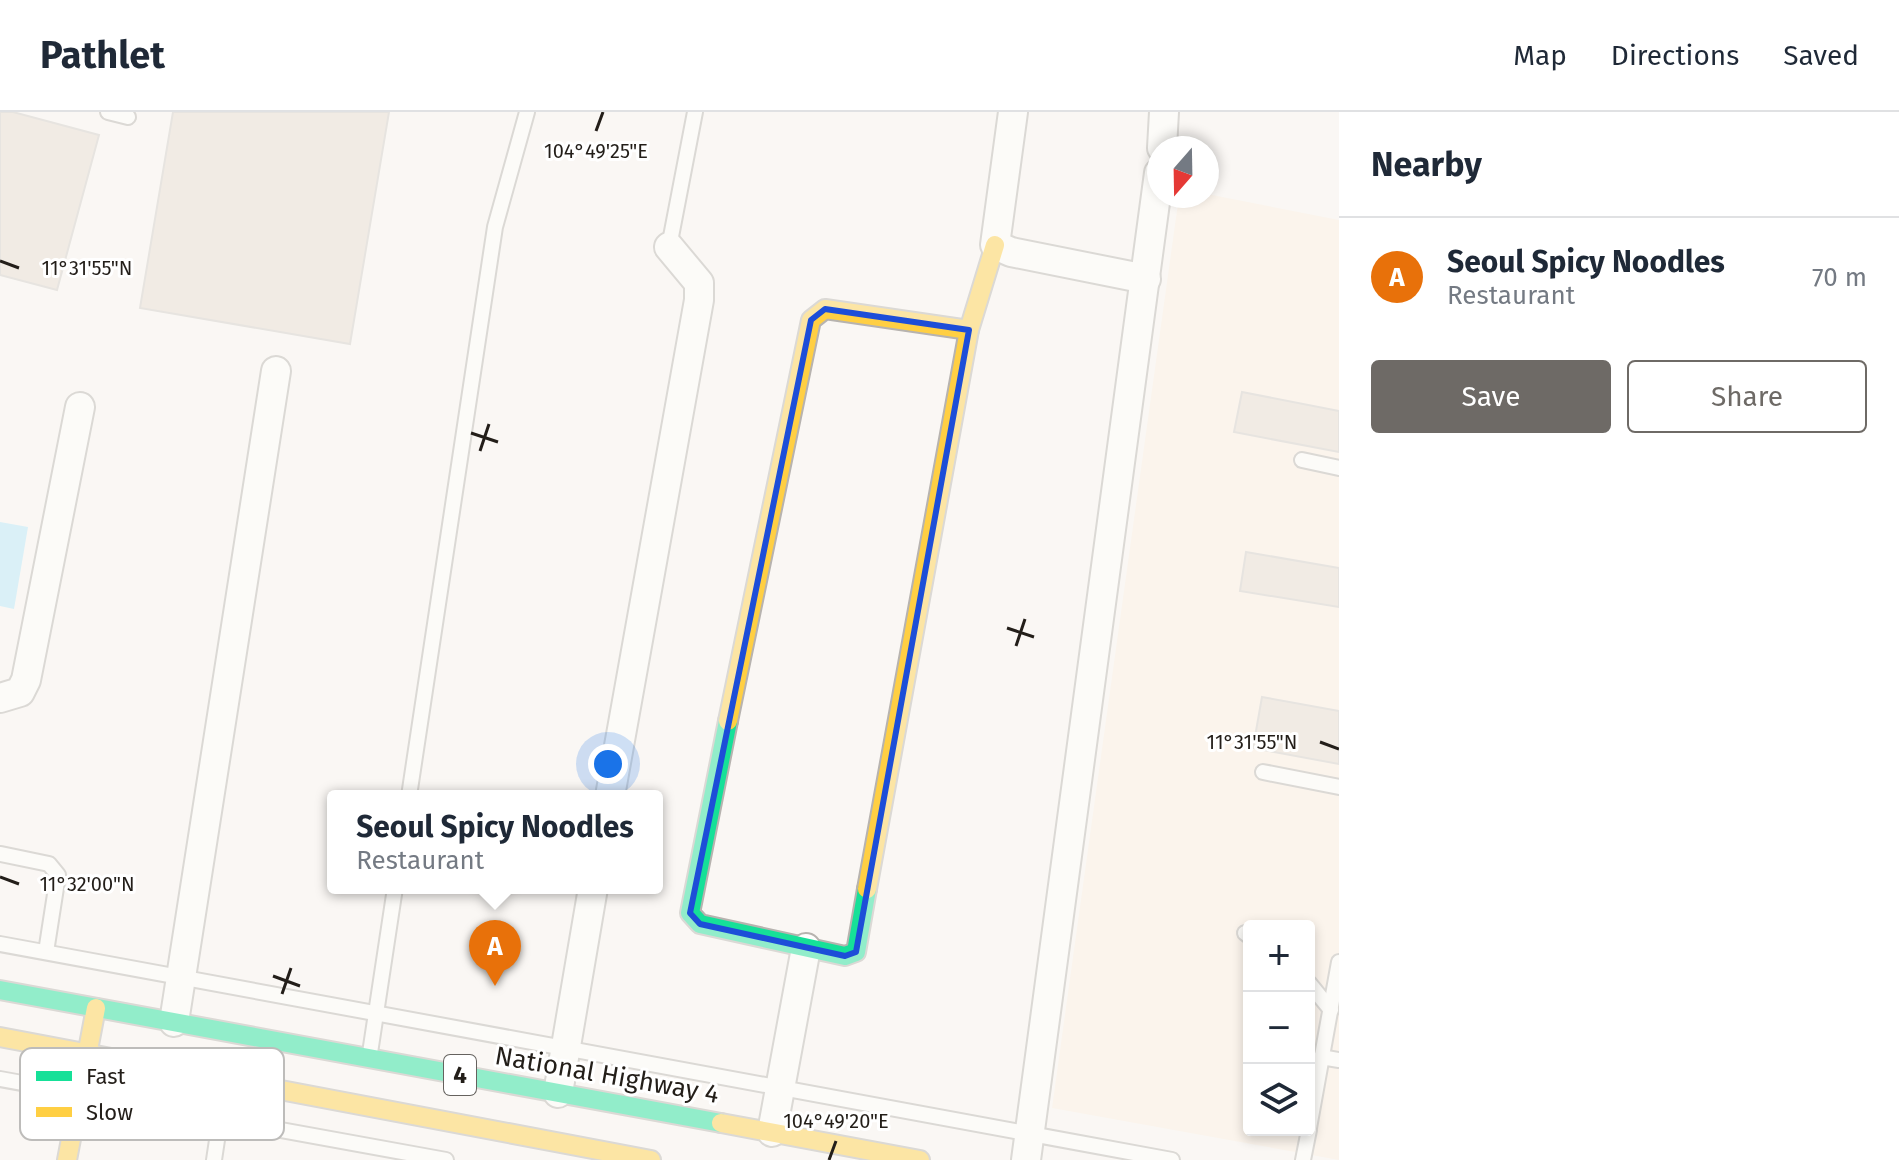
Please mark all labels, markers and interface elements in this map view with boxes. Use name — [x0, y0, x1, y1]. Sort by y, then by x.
text: Pathlet — [40, 32, 165, 78]
text: Map — [1513, 39, 1567, 72]
text: Directions — [1611, 39, 1739, 72]
text: Saved — [1783, 39, 1859, 72]
north arrow — [1147, 136, 1219, 208]
text: 104°49'25"E — [544, 139, 648, 163]
text: Nearby — [1371, 144, 1482, 185]
text: Seoul Spicy Noodles — [1447, 244, 1725, 280]
text: 11°31'55"N — [42, 256, 133, 280]
text: A — [1389, 262, 1405, 293]
text: 70 m — [1812, 262, 1867, 293]
text: Restaurant — [1447, 280, 1575, 311]
button: Save — [1371, 360, 1611, 433]
button: Share — [1627, 360, 1867, 433]
text: 11°31'55"N — [1207, 730, 1298, 754]
your location — [588, 744, 628, 784]
popup — [327, 790, 663, 894]
text: Seoul Spicy Noodles — [356, 809, 634, 845]
text: Restaurant — [356, 845, 484, 876]
text: 11°32'00"N — [39, 872, 135, 896]
pin: A — [469, 920, 521, 986]
map controls — [1243, 920, 1315, 1136]
button: + — [1243, 920, 1315, 992]
button: − — [1243, 992, 1315, 1064]
street label: National Highway 4 — [493, 1040, 722, 1110]
legend — [20, 1048, 284, 1140]
road number: 4 — [444, 1055, 476, 1095]
text: Fast — [86, 1063, 126, 1090]
button: layers — [1243, 1064, 1315, 1136]
text: Slow — [86, 1099, 133, 1126]
text: 104°49'20"E — [783, 1109, 889, 1133]

